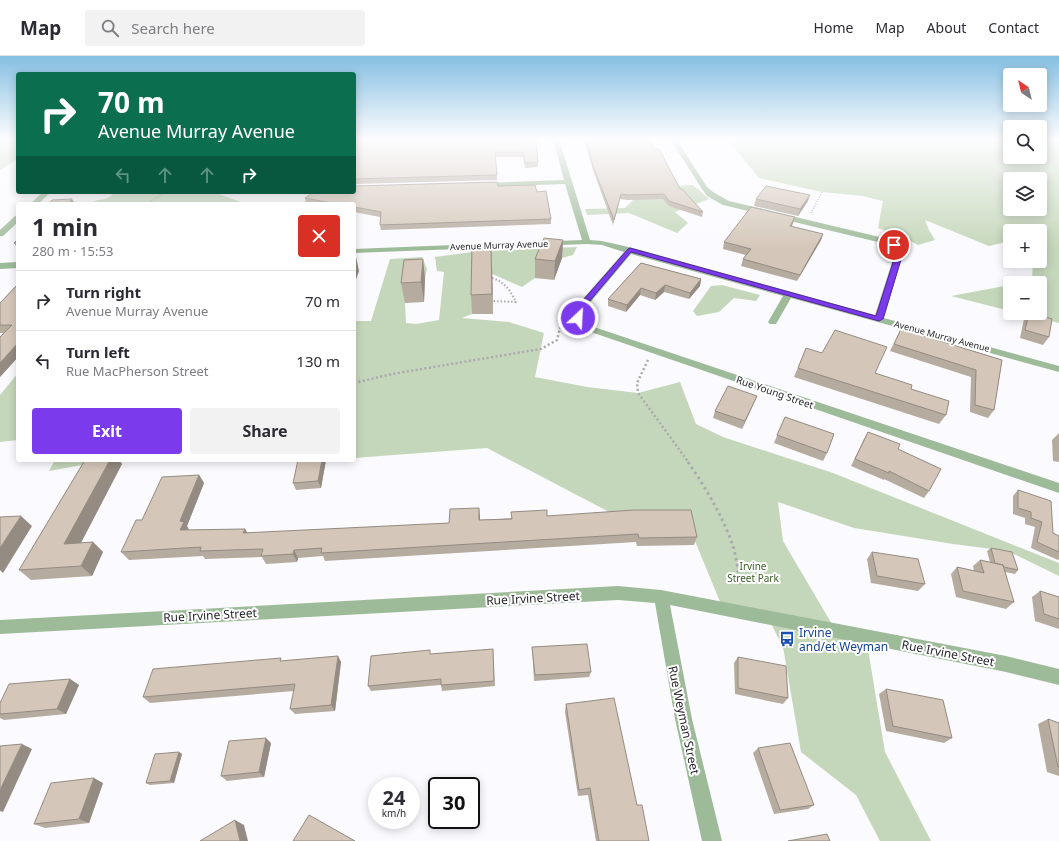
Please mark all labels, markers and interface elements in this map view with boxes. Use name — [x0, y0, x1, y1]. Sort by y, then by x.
search box — [85, 10, 365, 46]
text: Map — [20, 15, 61, 41]
icon: search — [99, 17, 121, 39]
text: Search here — [131, 18, 215, 38]
text: Home — [814, 18, 853, 37]
text: Map — [875, 18, 905, 37]
text: About — [927, 18, 966, 37]
text: Contact — [988, 18, 1039, 37]
north arrow — [1003, 68, 1047, 112]
map controls — [1003, 68, 1047, 320]
text: 70 m — [98, 83, 165, 121]
icon: right — [32, 88, 84, 140]
text: Avenue Murray Avenue — [98, 119, 295, 143]
button: search — [1003, 120, 1047, 164]
icon: left — [112, 164, 134, 186]
icon: ahead — [154, 164, 176, 186]
icon: ahead — [196, 164, 218, 186]
icon: right — [238, 164, 260, 186]
button: layers — [1003, 172, 1047, 216]
text: 1 min — [32, 210, 98, 243]
button: close — [298, 215, 340, 257]
button: + — [1003, 224, 1047, 268]
pin — [877, 228, 911, 262]
icon: arrive — [883, 234, 905, 256]
street label: Avenue Murray Avenue — [450, 237, 548, 253]
text: 280 m · 15:53 — [32, 242, 113, 260]
button: − — [1003, 276, 1047, 320]
text: Turn right — [66, 282, 141, 302]
icon: right — [32, 290, 54, 312]
text: 70 m — [305, 291, 340, 311]
position arrow — [557, 297, 599, 339]
text: Avenue Murray Avenue — [66, 302, 208, 320]
street label: Avenue Murray Avenue — [893, 317, 991, 355]
text: Turn left — [66, 342, 130, 362]
icon: left — [32, 350, 54, 372]
text: 130 m — [296, 351, 340, 371]
text: Rue MacPherson Street — [66, 362, 209, 380]
street label: Rue Young Street — [734, 372, 816, 412]
button: Exit — [32, 408, 182, 454]
button: Share — [190, 408, 340, 454]
park label: Irvine Street Park — [727, 559, 779, 585]
street label: Rue Irvine Street — [486, 587, 581, 609]
street label: Rue Irvine Street — [163, 604, 258, 626]
place label: Irvine and/et Weyman — [799, 624, 888, 655]
bus stop icon: Irvine and/et Weyman — [778, 630, 796, 648]
street label: Rue Irvine Street — [900, 636, 996, 670]
street label: Rue Weyman Street — [664, 664, 704, 776]
speed limit sign: 30 — [428, 777, 480, 829]
text: 24 — [383, 784, 405, 811]
text: km/h — [382, 806, 406, 820]

